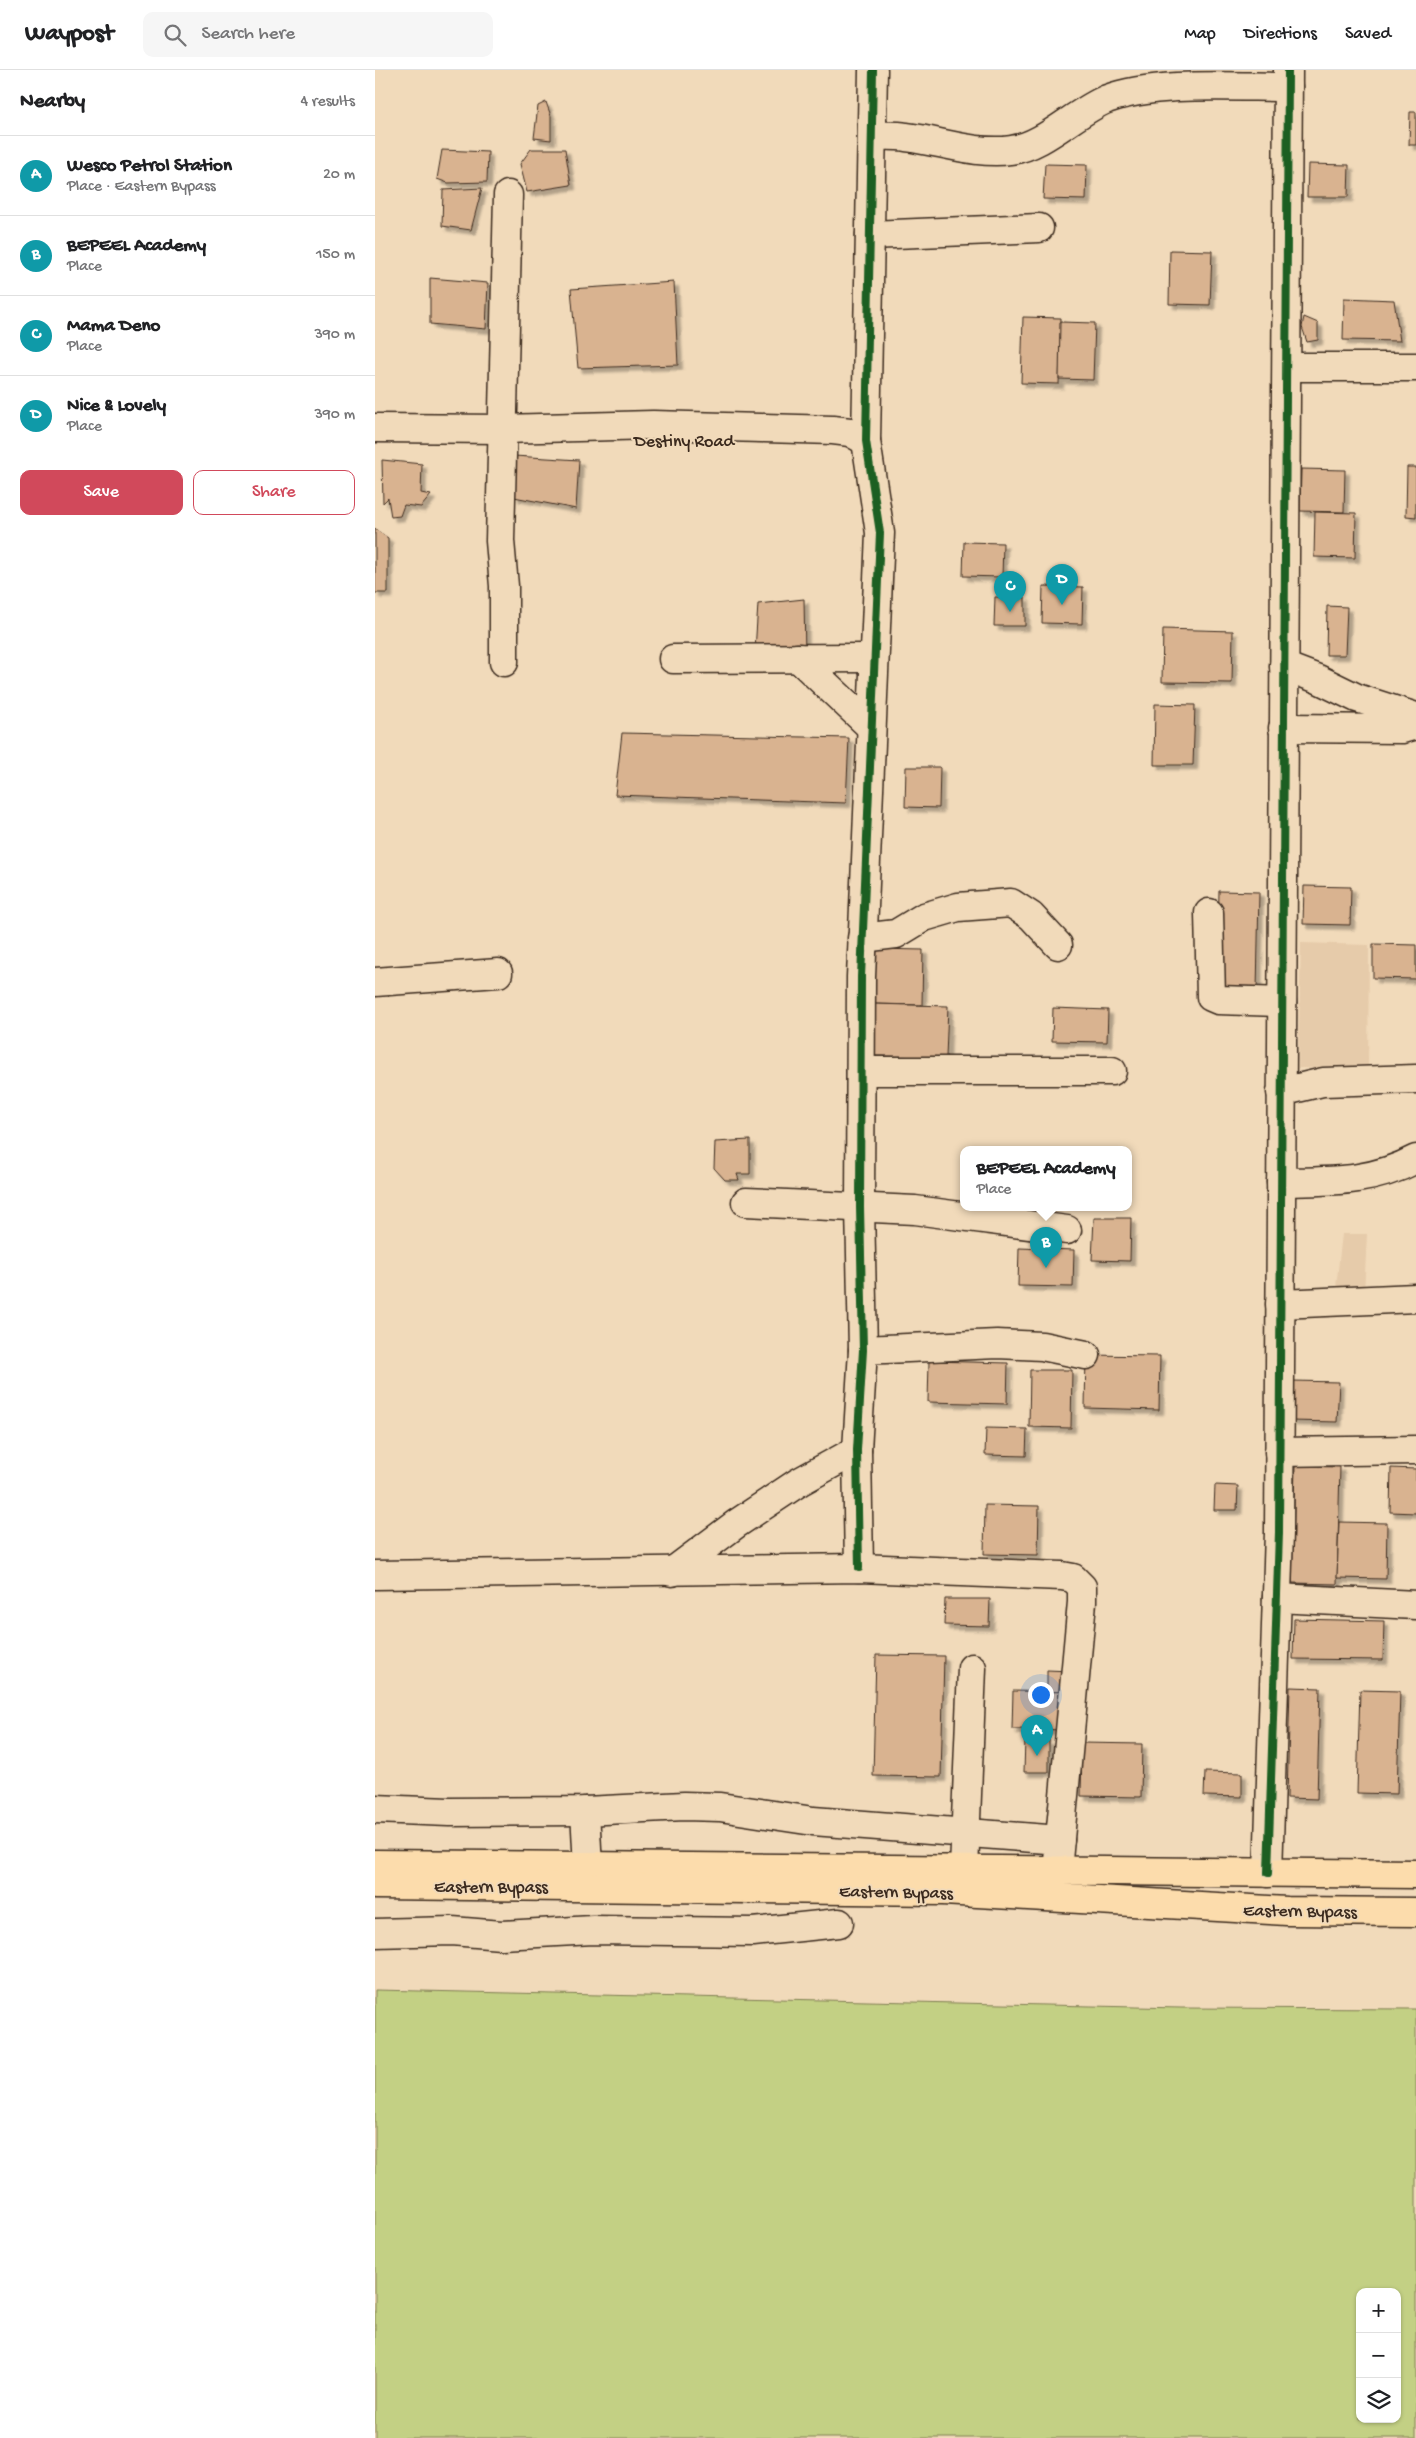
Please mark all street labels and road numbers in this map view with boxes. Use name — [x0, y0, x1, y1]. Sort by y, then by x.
street label: Destiny Road — [633, 432, 735, 453]
street label: Eastern Bypass — [434, 1878, 549, 1899]
street label: Eastern Bypass — [839, 1882, 954, 1905]
street label: Eastern Bypass — [1243, 1901, 1358, 1924]

